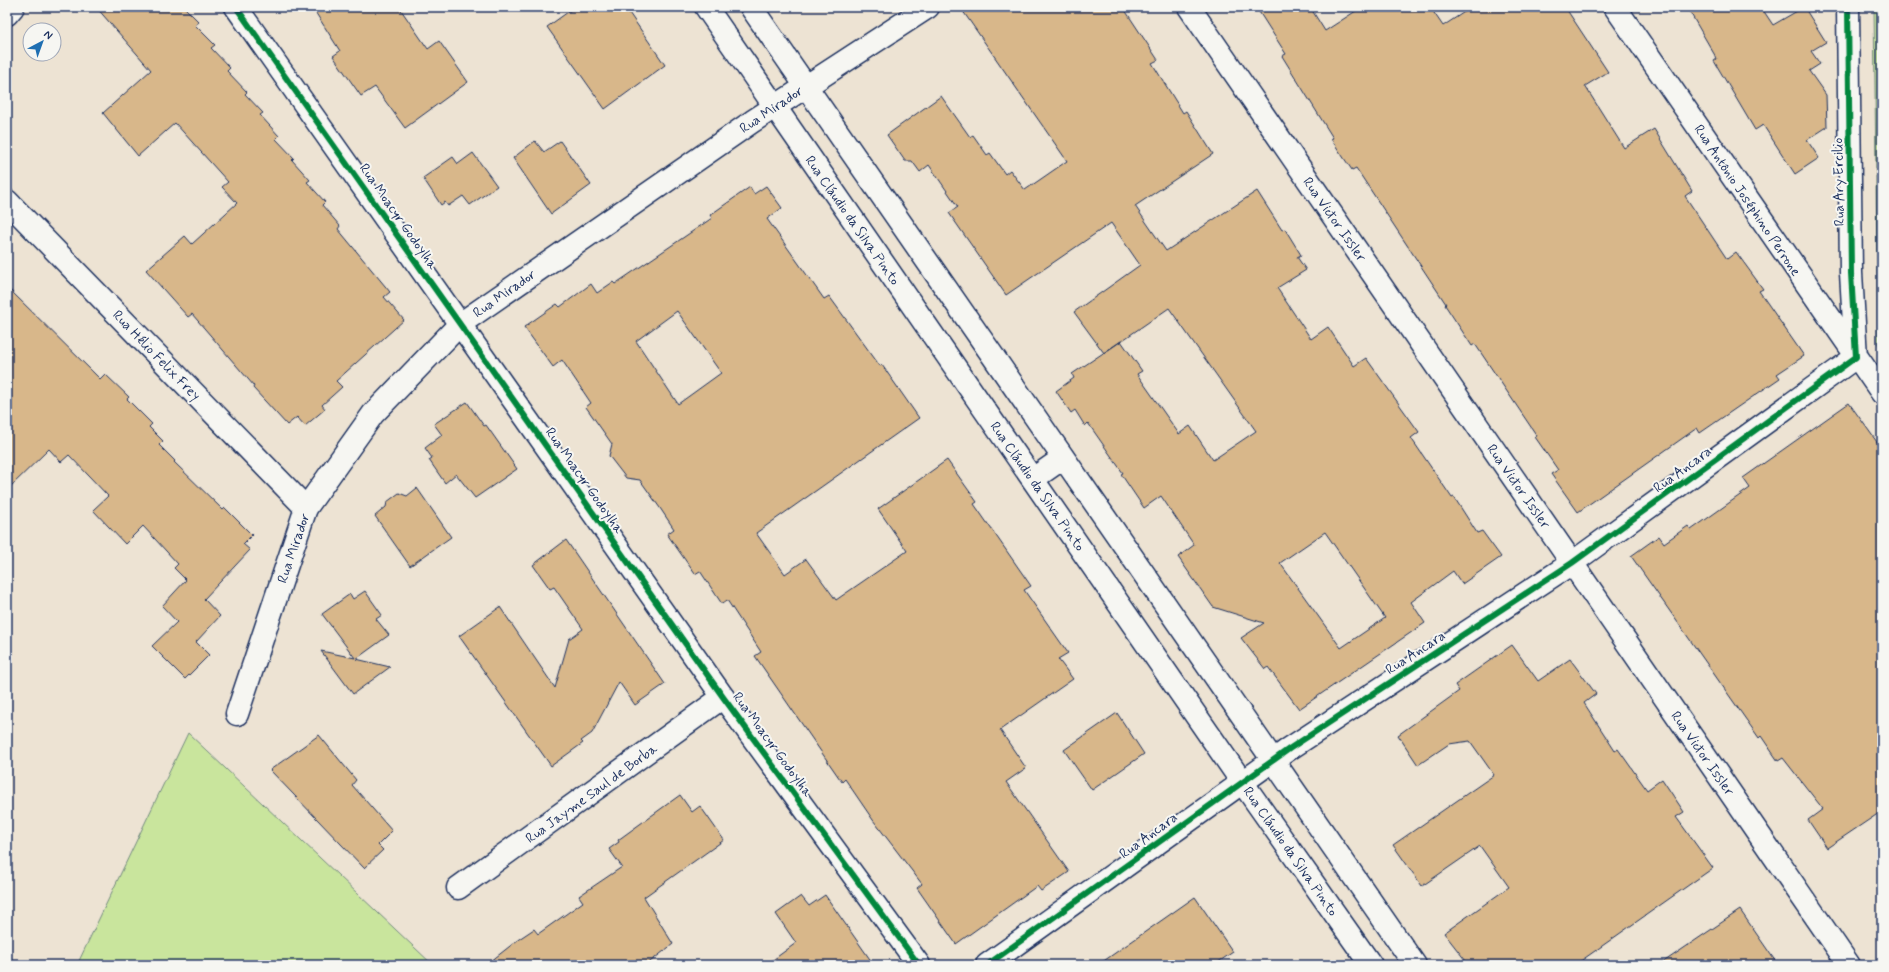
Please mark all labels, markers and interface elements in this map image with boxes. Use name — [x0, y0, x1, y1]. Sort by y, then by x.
north arrow — [22, 22, 62, 62]
text: N — [41, 28, 55, 43]
street label: Rua Mirador — [736, 82, 807, 138]
street label: Rua Antônio Joséphino Perrone — [1690, 121, 1805, 280]
street label: Rua Ary Ercilio — [1829, 138, 1849, 226]
street label: Rua Cláudio da Silva Pinto — [801, 152, 904, 289]
street label: Rua Moacyr Godoylha — [355, 160, 442, 273]
street label: Rua Victor Issler — [1298, 174, 1370, 265]
street label: Rua Mirador — [470, 266, 540, 322]
street label: Rua Hélio Felix Frey — [108, 307, 204, 405]
street label: Rua Cláudio da Silva Pinto — [986, 418, 1089, 555]
street label: Rua Moacyr Godoylha — [541, 424, 628, 537]
street label: Rua Victor Issler — [1482, 441, 1554, 532]
street label: Rua Ancara — [1650, 442, 1715, 497]
street label: Rua Mirador — [274, 511, 314, 586]
street label: Rua Ancara — [1382, 627, 1449, 679]
street label: Rua Moacyr Godoylha — [728, 689, 817, 801]
street label: Rua Victor Issler — [1666, 708, 1738, 799]
street label: Rua Jayme Saul de Borba — [522, 740, 661, 848]
street label: Rua Cláudio da Silva Pinto — [1239, 783, 1342, 920]
street label: Rua Ancara — [1116, 808, 1181, 863]

